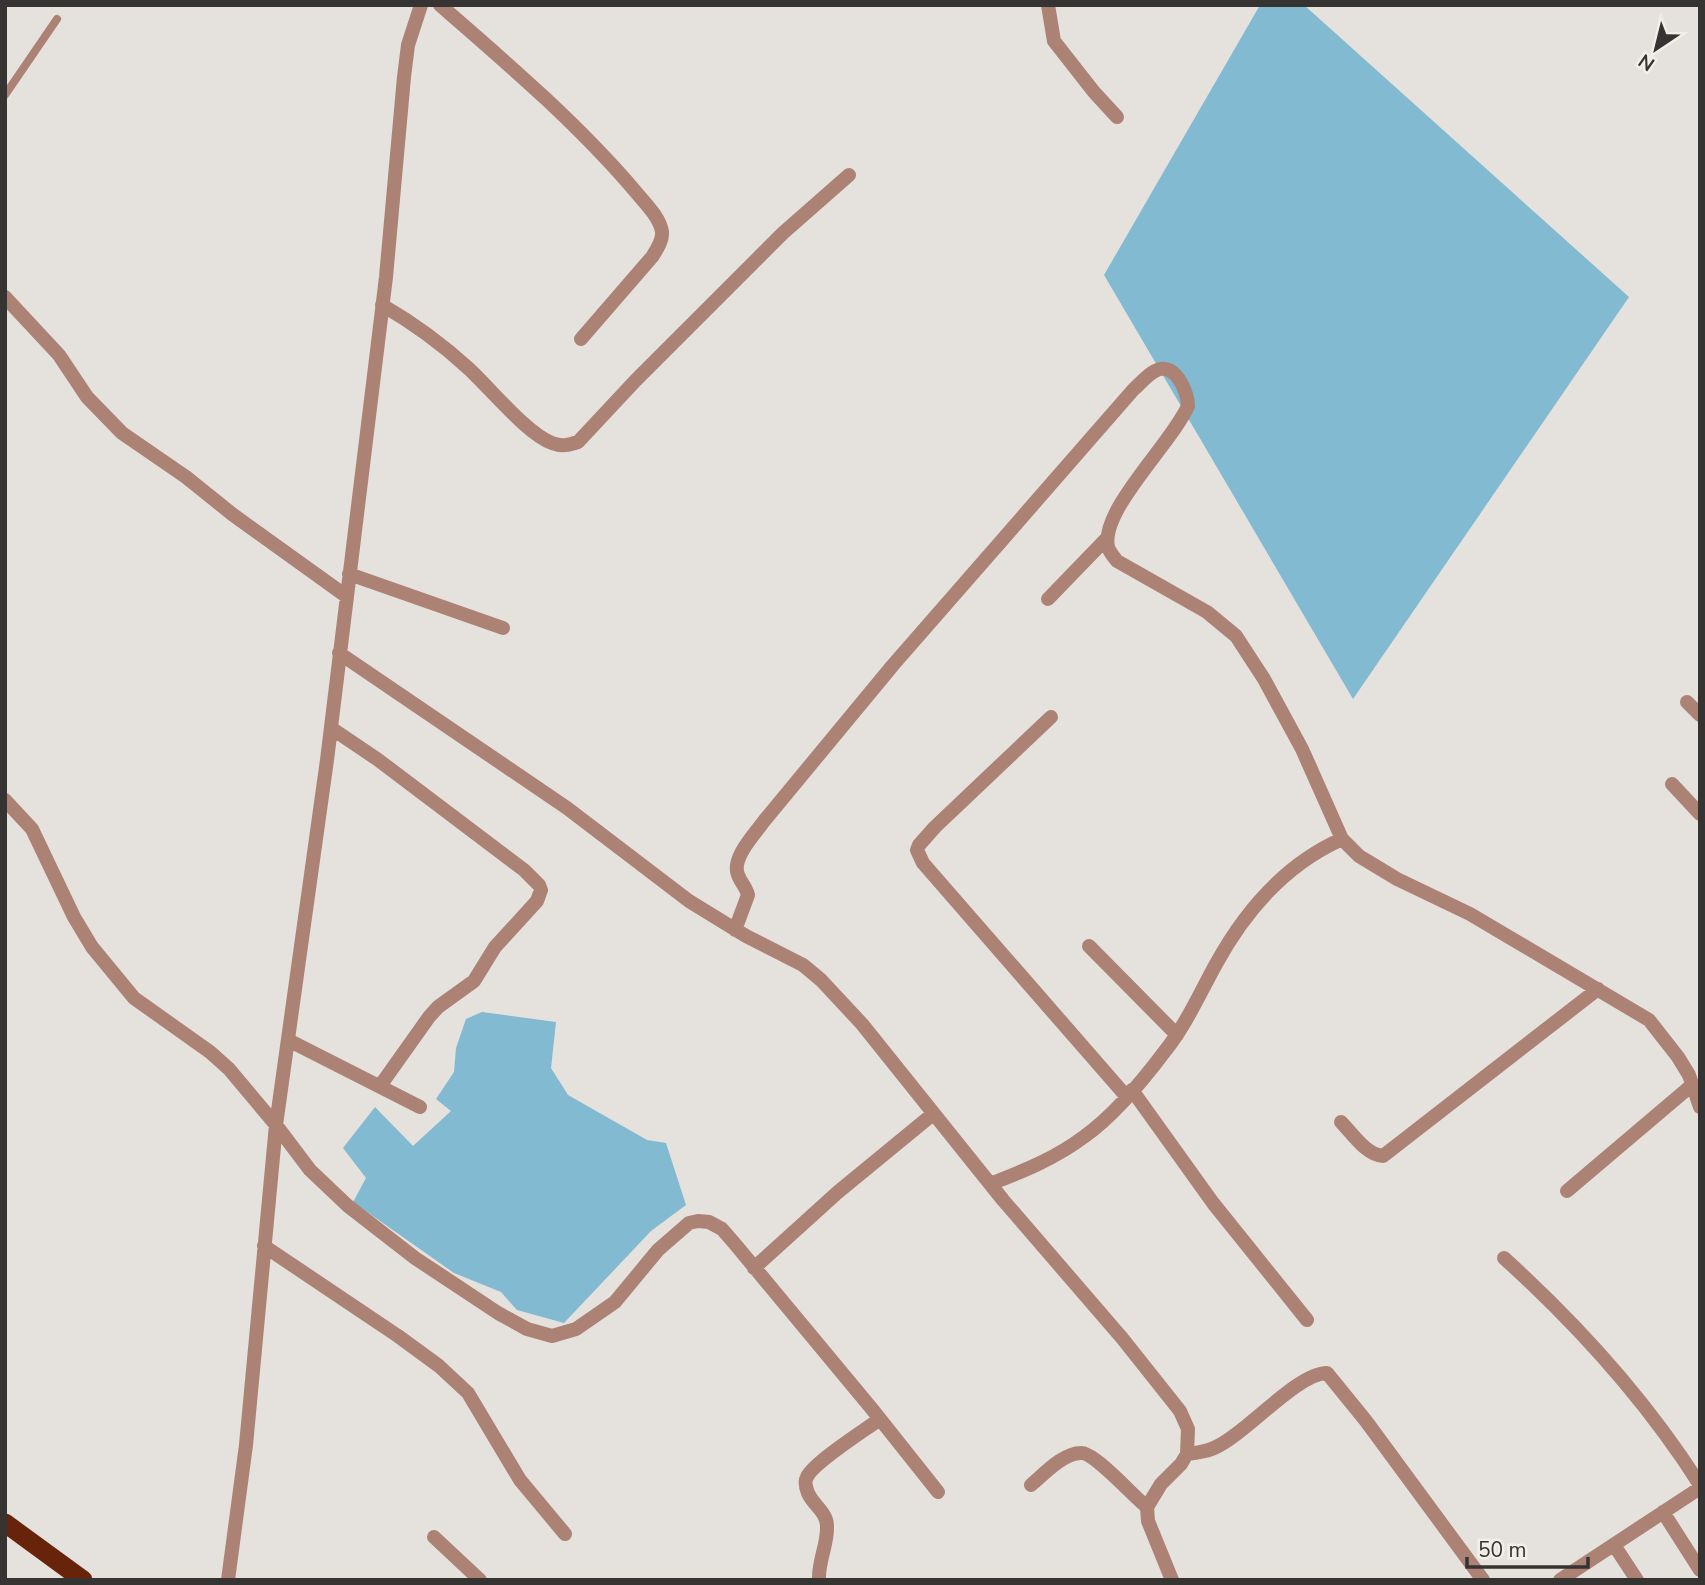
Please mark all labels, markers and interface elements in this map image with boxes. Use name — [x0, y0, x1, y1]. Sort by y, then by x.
north arrow — [1621, 14, 1691, 84]
text: N — [1634, 47, 1660, 77]
scale bar — [1467, 1526, 1588, 1570]
text: 50 m — [1478, 1536, 1527, 1564]

